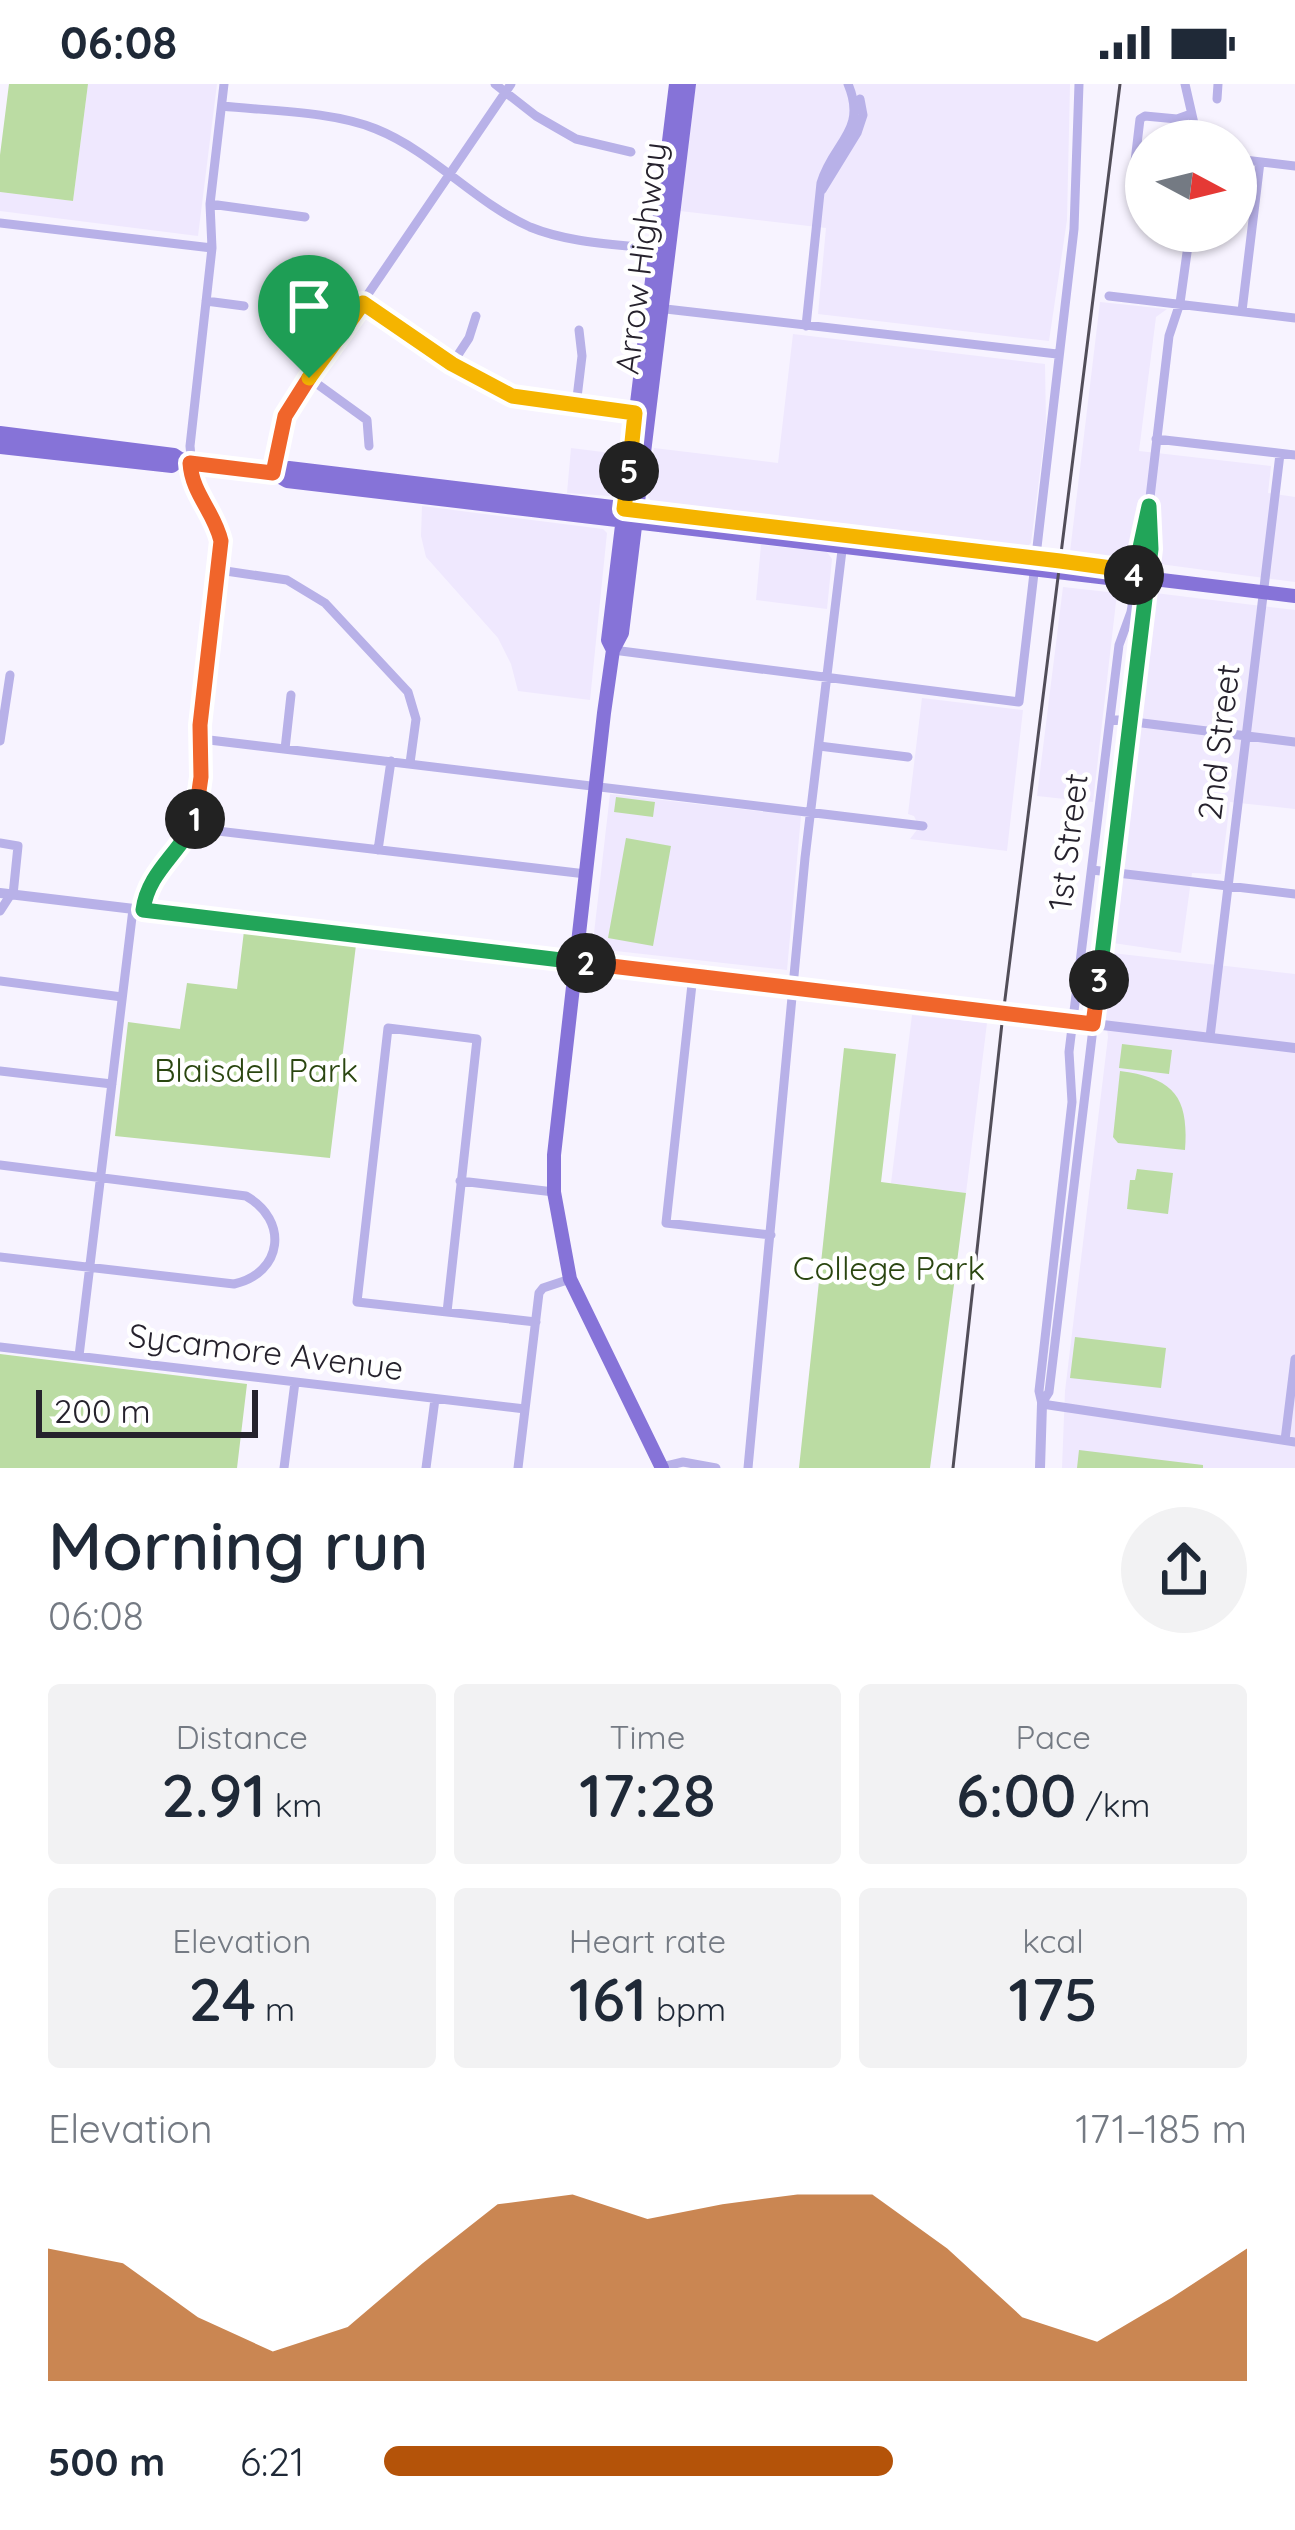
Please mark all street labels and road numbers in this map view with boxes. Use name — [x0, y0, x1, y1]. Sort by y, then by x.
street label: Arrow Highway — [605, 140, 675, 376]
street label: 2nd Street — [1188, 662, 1248, 822]
street label: 1st Street — [1038, 771, 1096, 913]
street label: Sycamore Avenue — [126, 1314, 406, 1388]

